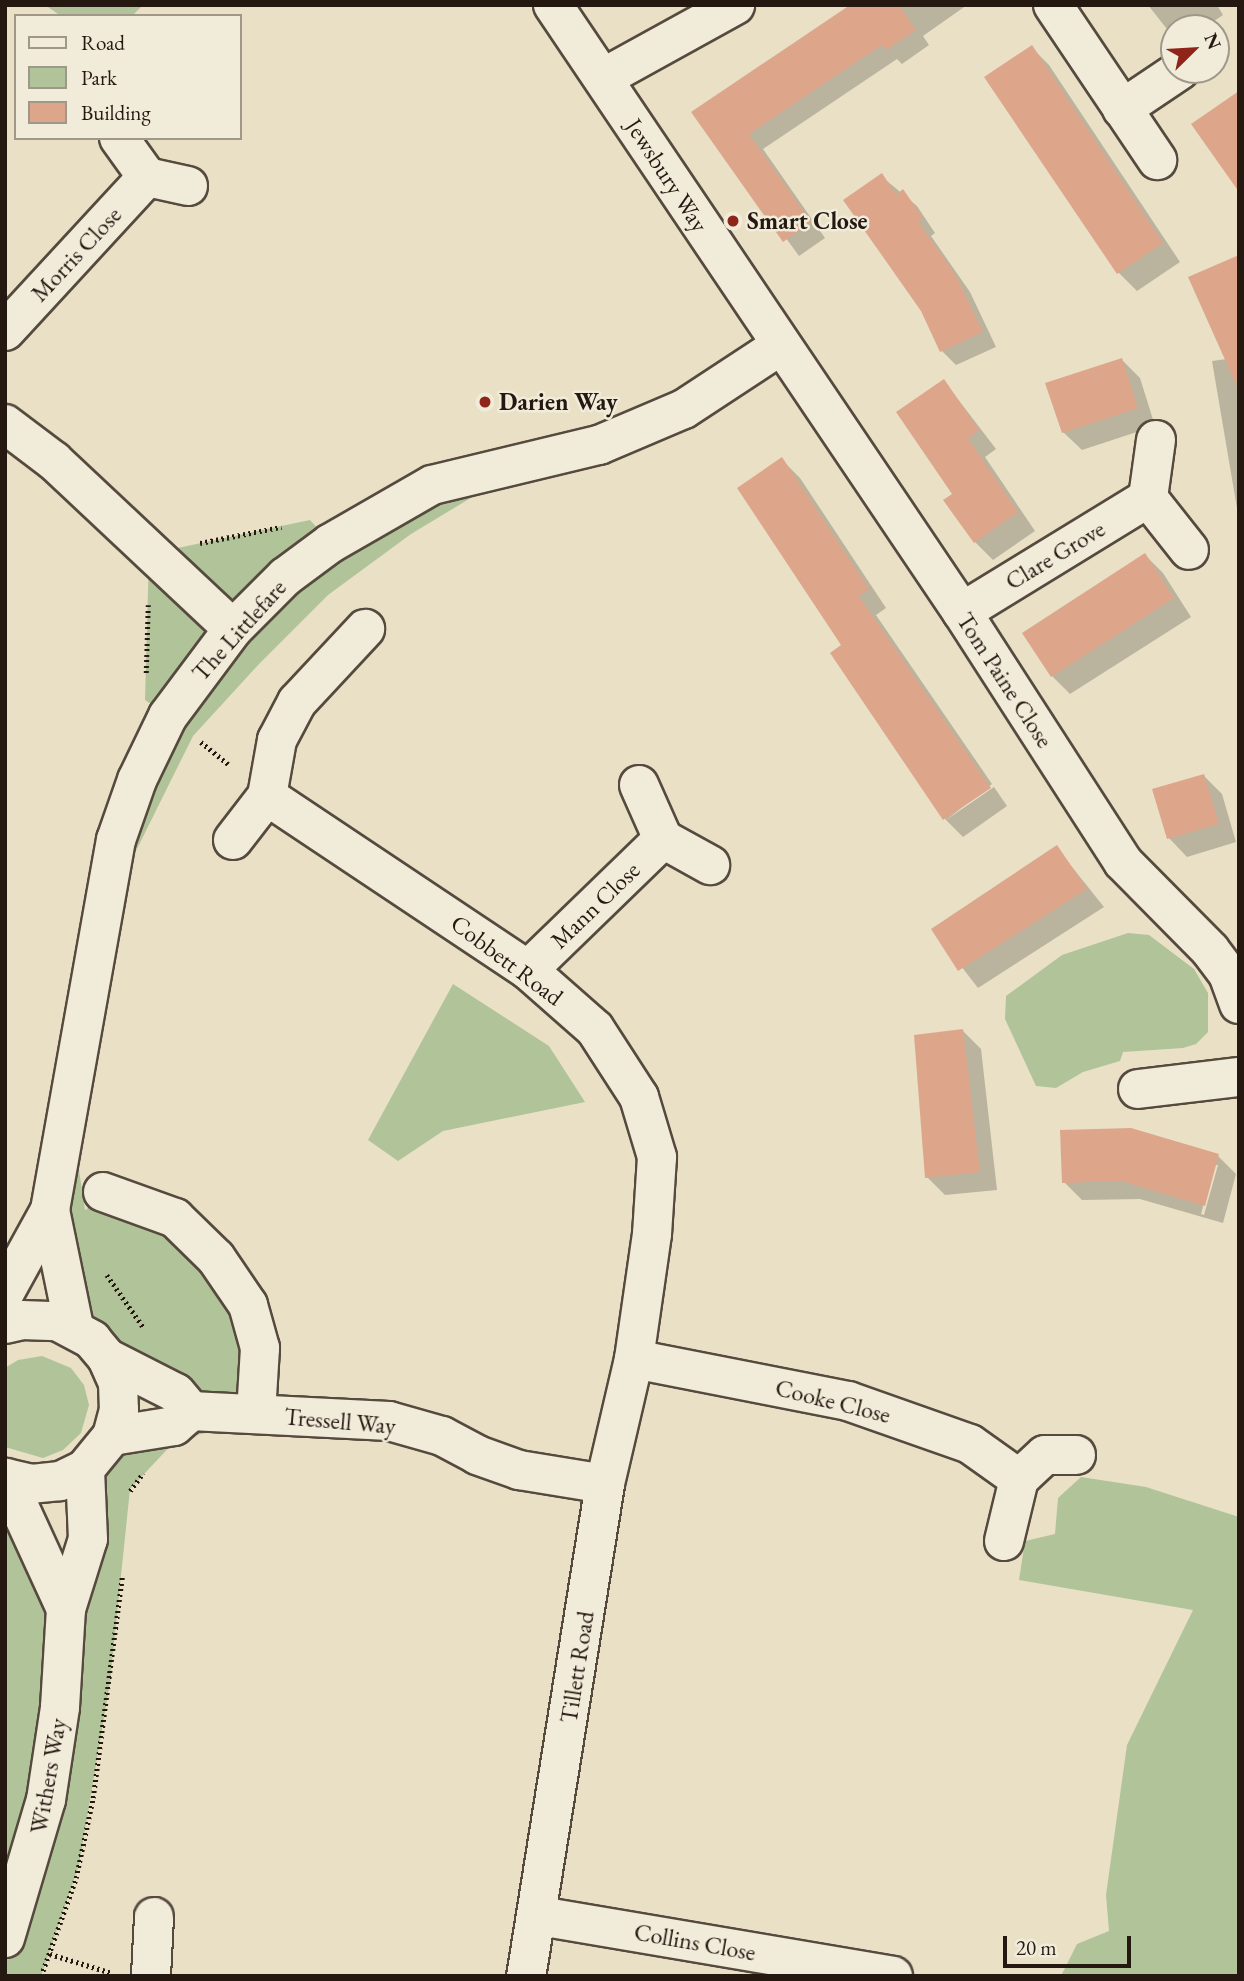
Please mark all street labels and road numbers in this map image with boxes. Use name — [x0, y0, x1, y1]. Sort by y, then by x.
street label: Jewsbury Way — [620, 113, 714, 237]
street label: Morris Close — [25, 201, 127, 307]
street label: Clare Grove — [1000, 514, 1110, 596]
street label: The Littlefare — [186, 573, 292, 687]
street label: Tom Paine Close — [951, 607, 1059, 753]
street label: Mann Close — [544, 856, 646, 954]
street label: Cobbett Road — [445, 908, 569, 1012]
street label: Cooke Close — [772, 1373, 894, 1429]
street label: Tressell Way — [283, 1402, 397, 1440]
street label: Tillett Road — [554, 1609, 600, 1725]
street label: Withers Way — [24, 1716, 72, 1836]
street label: Collins Close — [632, 1917, 758, 1967]

